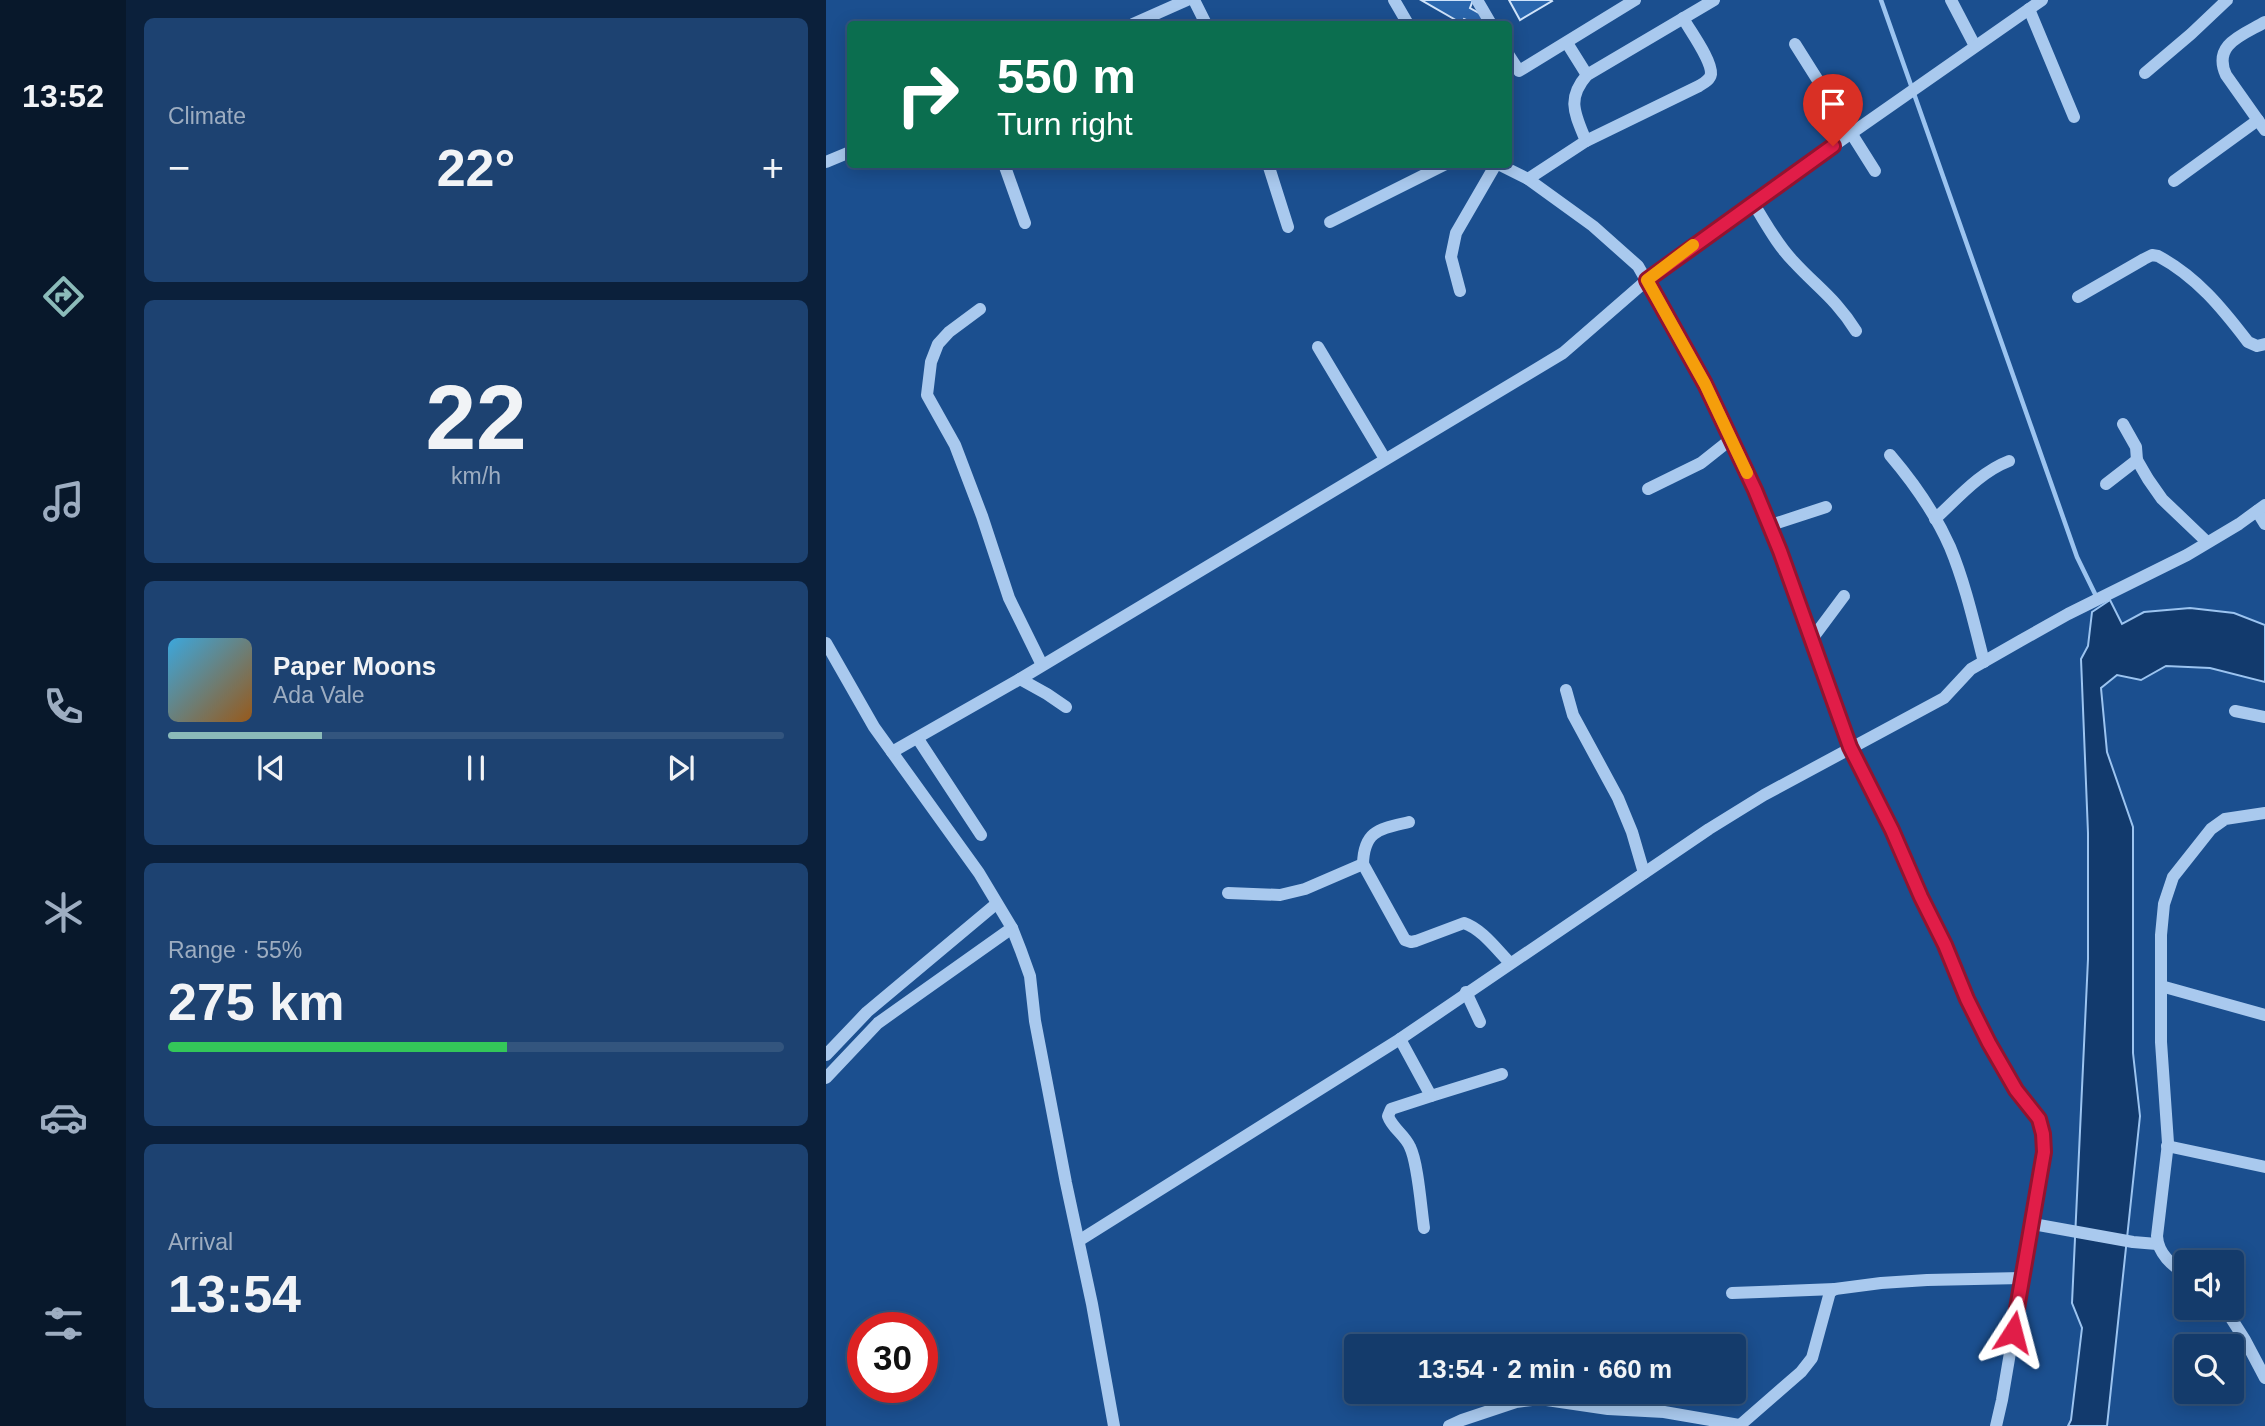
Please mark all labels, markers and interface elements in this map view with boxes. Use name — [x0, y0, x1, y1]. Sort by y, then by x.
icon: right — [882, 49, 973, 140]
text: 550 m — [997, 49, 1136, 103]
pin — [1803, 74, 1863, 146]
text: 13:52 — [22, 78, 104, 114]
icon: arrive — [1814, 85, 1852, 123]
text: Climate — [168, 103, 246, 129]
text: Turn right — [997, 106, 1133, 142]
text: 22° — [437, 139, 515, 197]
text: − — [168, 147, 190, 189]
text: + — [762, 147, 784, 189]
icon: directions — [39, 272, 88, 321]
text: 22 — [425, 367, 527, 468]
text: km/h — [451, 463, 501, 489]
icon: music — [39, 477, 88, 526]
text: Paper Moons — [273, 651, 436, 681]
icon: phone — [39, 682, 88, 731]
text: Ada Vale — [273, 682, 365, 708]
icon: previous — [252, 749, 290, 787]
icon: pause — [457, 749, 495, 787]
icon: next — [662, 749, 700, 787]
icon: climate — [39, 888, 88, 937]
text: Range · 55% — [168, 937, 302, 963]
text: 275 km — [168, 973, 344, 1031]
icon: car — [39, 1093, 88, 1142]
text: Arrival — [168, 1229, 233, 1255]
map controls — [2174, 1250, 2244, 1404]
button: sound — [2174, 1250, 2244, 1320]
text: 13:54 — [168, 1265, 301, 1323]
position arrow — [1976, 1295, 2050, 1369]
icon: filters — [39, 1299, 88, 1348]
speed limit sign: 30 — [847, 1312, 938, 1403]
button: search — [2174, 1334, 2244, 1404]
text: 13:54 · 2 min · 660 m — [1418, 1354, 1672, 1384]

